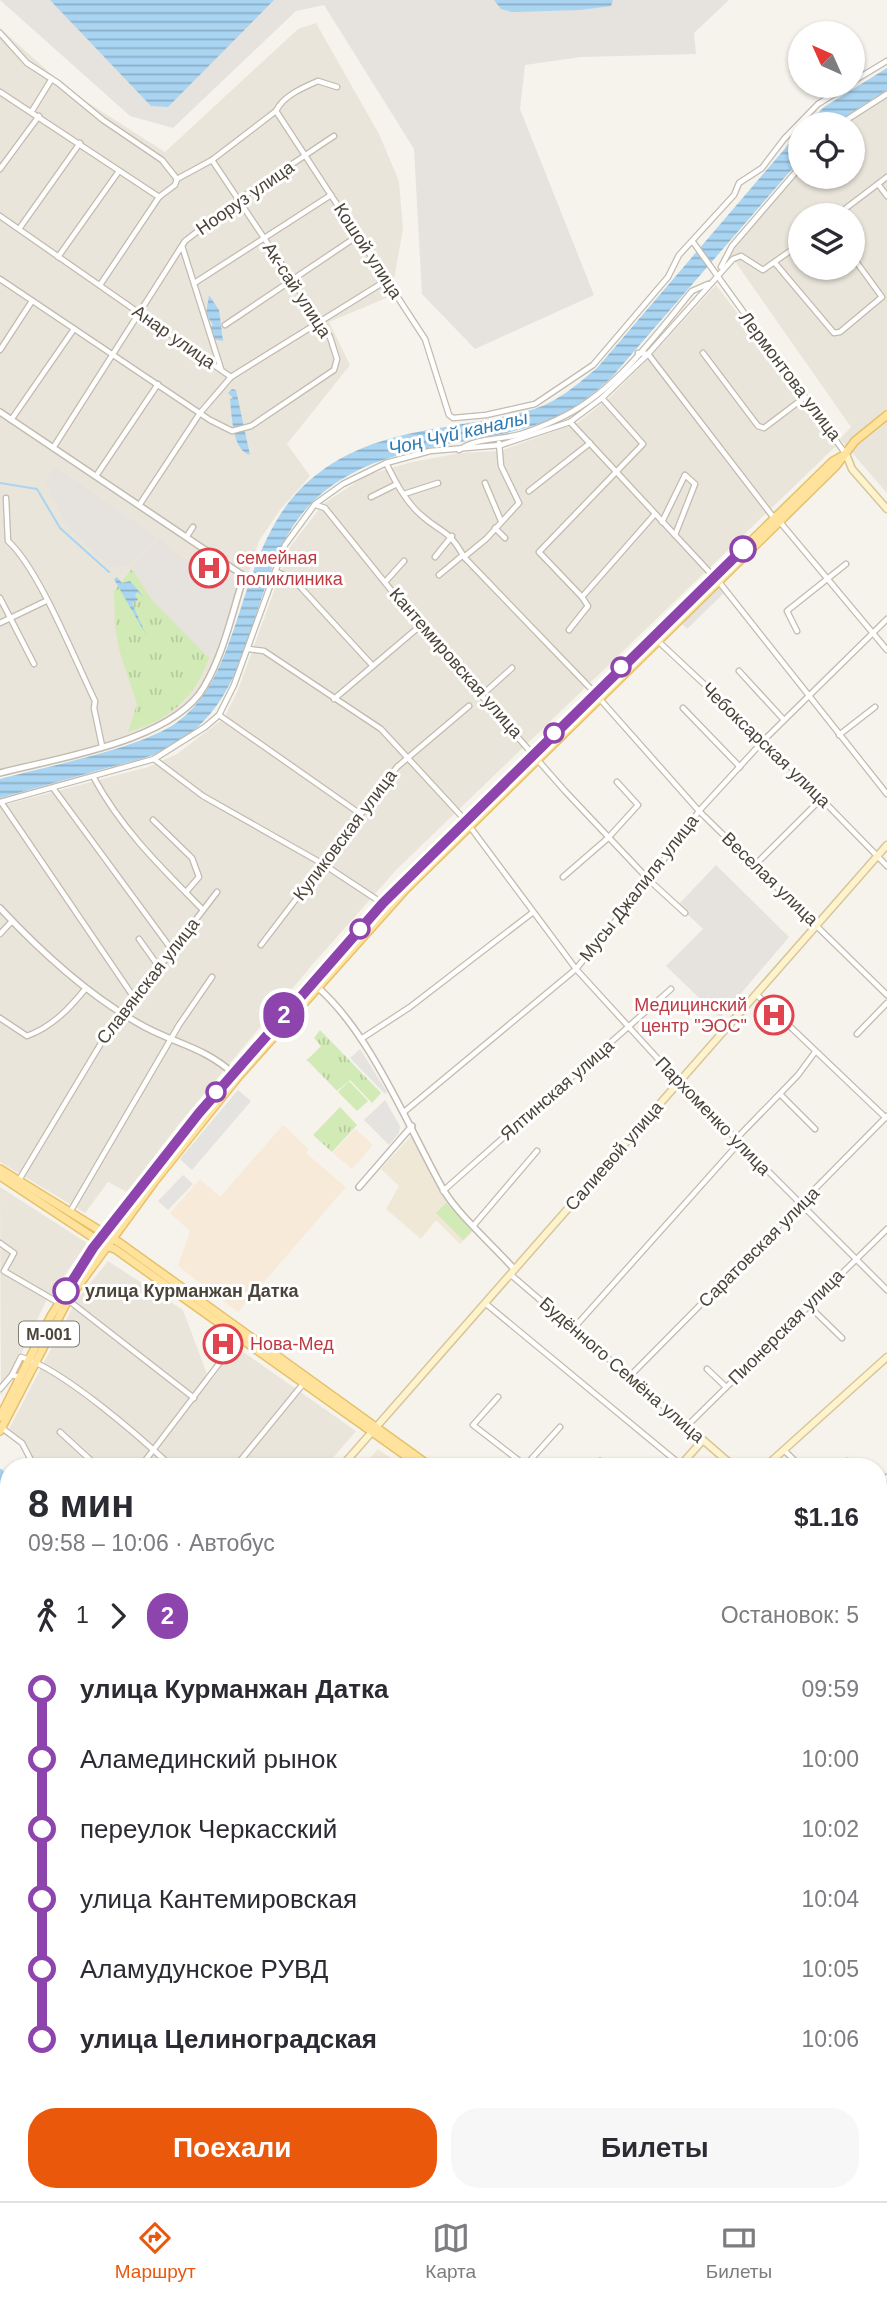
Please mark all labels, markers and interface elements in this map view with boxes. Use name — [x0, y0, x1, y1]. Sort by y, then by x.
north arrow — [788, 21, 864, 98]
map controls — [788, 21, 865, 280]
button: locate — [788, 112, 865, 189]
street label: Нооруз улица — [192, 156, 298, 239]
street label: Кошой улица — [330, 200, 407, 303]
button: layers — [788, 203, 865, 280]
street label: Ак-сай улица — [259, 239, 336, 342]
street label: Анар улица — [129, 301, 220, 373]
street label: Лермонтова улица — [735, 308, 846, 445]
water label: Чоң Чүй каналы — [386, 407, 530, 459]
unlabelled marker — [730, 536, 756, 562]
hospital icon: семейная поликлиника — [188, 547, 230, 589]
place label: семейная поликлиника — [236, 548, 344, 589]
street label: Кантемировская улица — [386, 584, 527, 743]
unlabelled marker — [611, 657, 631, 677]
street label: Чебоксарская улица — [698, 679, 835, 812]
unlabelled marker — [544, 723, 564, 743]
street label: Куликовская улица — [289, 765, 401, 904]
street label: Мусы Джалиля улица — [576, 810, 703, 965]
street label: Веселая улица — [718, 828, 823, 930]
street label: Славянская улица — [93, 913, 204, 1048]
unlabelled marker — [350, 919, 370, 939]
line badge: 2 — [261, 992, 307, 1038]
hospital icon: Медицинский центр "ЭОС" — [753, 994, 795, 1036]
place label: Медицинский центр "ЭОС" — [634, 995, 747, 1036]
text: 2 — [277, 1001, 291, 1028]
street label: Ялтинская улица — [496, 1035, 618, 1145]
street label: Пархоменко улица — [651, 1053, 775, 1180]
unlabelled marker — [206, 1082, 226, 1102]
street label: Салиевой улица — [561, 1097, 667, 1215]
street label: Саратовская улица — [695, 1182, 824, 1311]
street label: Пионерская улица — [724, 1265, 848, 1389]
marker: улица Курманжан Датка — [53, 1278, 79, 1304]
place label: улица Курманжан Датка — [85, 1281, 300, 1301]
street label: Будённого Семёна улица — [536, 1293, 709, 1447]
road number: М-001 — [19, 1322, 79, 1346]
hospital icon: Нова-Мед — [202, 1323, 244, 1365]
place label: Нова-Мед — [250, 1334, 334, 1354]
text: 8 мин — [28, 1483, 134, 1525]
text: $1.16 — [794, 1502, 859, 1532]
text: 09:58 – 10:06 · Автобус — [28, 1530, 275, 1556]
icon: walk — [28, 1597, 66, 1635]
icon: forward — [99, 1597, 137, 1635]
text: 1 — [76, 1602, 89, 1628]
text: 2 — [161, 1602, 174, 1629]
text: Остановок: 5 — [721, 1602, 859, 1628]
text: улица Курманжан Датка — [80, 1674, 389, 1704]
text: 09:59 — [801, 1676, 859, 1702]
text: Аламединский рынок — [80, 1744, 337, 1774]
text: 10:00 — [801, 1746, 859, 1772]
text: переулок Черкасский — [80, 1814, 337, 1844]
text: 10:02 — [801, 1816, 859, 1842]
text: улица Кантемировская — [80, 1884, 357, 1914]
text: 10:04 — [801, 1886, 859, 1912]
text: Аламудунское РУВД — [80, 1954, 328, 1984]
text: 10:05 — [801, 1956, 859, 1982]
text: улица Целиноградская — [80, 2024, 377, 2054]
text: 10:06 — [801, 2026, 859, 2052]
button: Поехали — [28, 2108, 437, 2188]
button: Билеты — [451, 2108, 859, 2188]
tab: Маршрут — [115, 2219, 196, 2283]
tab: Карта — [425, 2219, 476, 2283]
tab: Билеты — [706, 2219, 772, 2283]

